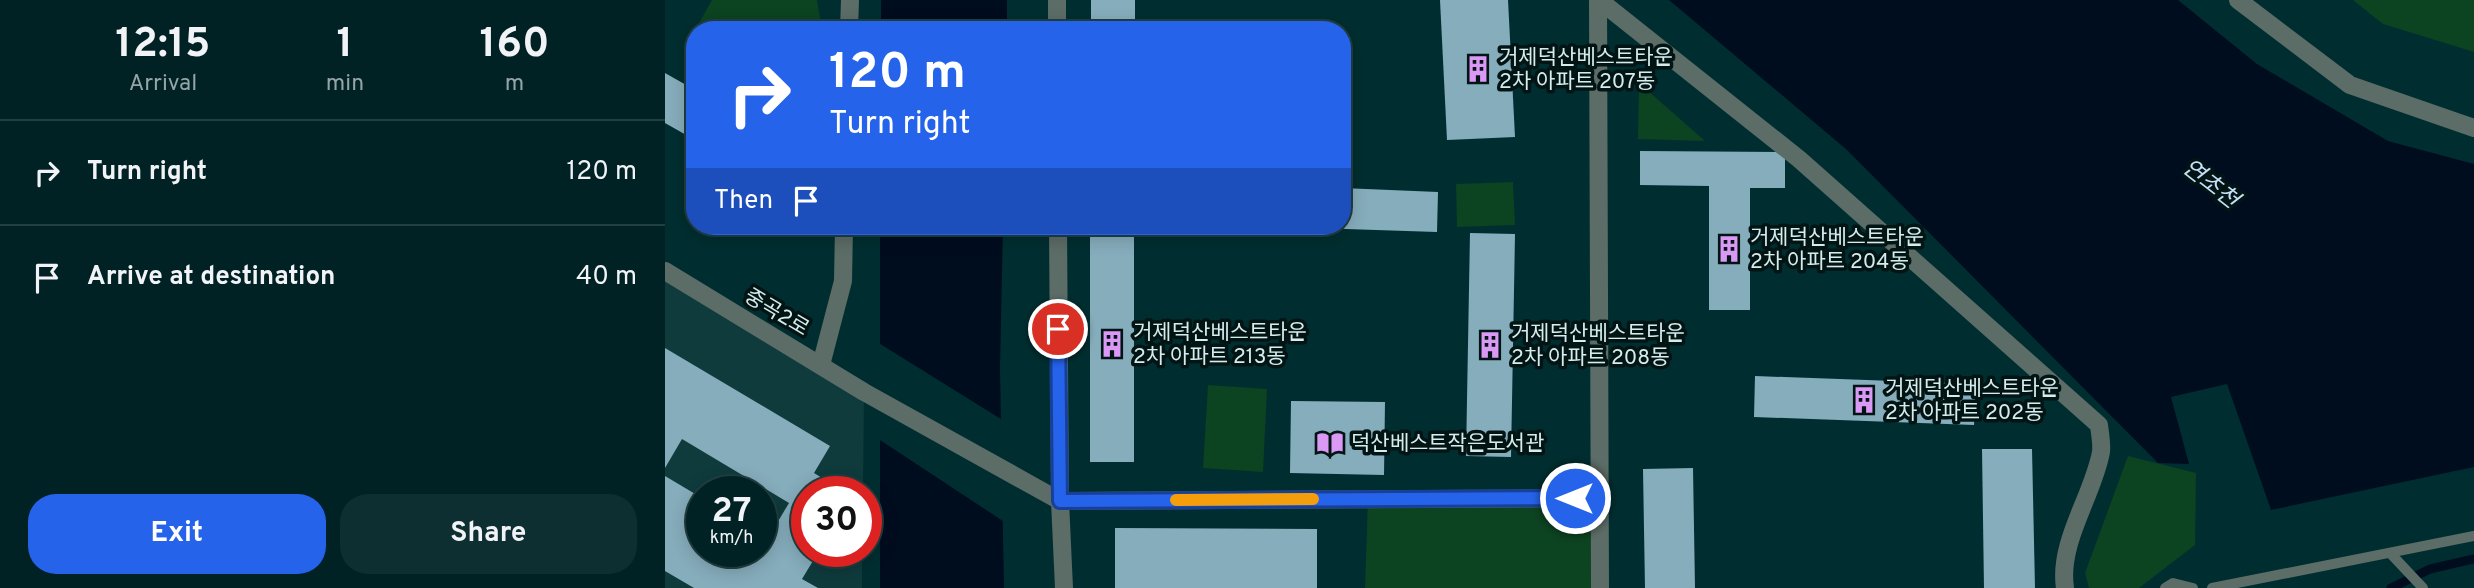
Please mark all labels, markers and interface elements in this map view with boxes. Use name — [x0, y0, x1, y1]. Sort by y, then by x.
text: 12:15 — [115, 19, 210, 72]
text: 1 — [337, 19, 353, 72]
text: 160 — [479, 19, 550, 72]
text: 120 m — [829, 44, 966, 106]
place label: 거제덕산베스트타운 2차 아파트 207동 — [1499, 45, 1673, 96]
icon: right — [714, 49, 805, 140]
building icon: 거제덕산베스트타운 2차 아파트 207동 — [1463, 54, 1493, 84]
text: Arrival — [129, 70, 197, 99]
text: min — [326, 70, 364, 99]
text: m — [505, 70, 524, 99]
text: Turn right — [829, 105, 971, 145]
icon: right — [28, 154, 66, 192]
water label: 연초천 — [2176, 154, 2246, 218]
text: Turn right — [87, 156, 207, 189]
text: 120 m — [567, 156, 637, 189]
icon: arrive — [787, 182, 825, 220]
text: Then — [714, 185, 773, 218]
place label: 거제덕산베스트타운 2차 아파트 204동 — [1750, 225, 1924, 276]
building icon: 거제덕산베스트타운 2차 아파트 204동 — [1714, 234, 1744, 264]
icon: arrive — [28, 259, 66, 297]
text: Arrive at destination — [87, 261, 335, 294]
text: 40 m — [576, 261, 637, 294]
street label: 중곡2로 — [739, 283, 814, 343]
pin — [1028, 299, 1088, 359]
icon: arrive — [1039, 310, 1077, 348]
place label: 거제덕산베스트타운 2차 아파트 213동 — [1133, 320, 1307, 371]
place label: 거제덕산베스트타운 2차 아파트 208동 — [1511, 321, 1685, 372]
building icon: 거제덕산베스트타운 2차 아파트 213동 — [1097, 329, 1127, 359]
building icon: 거제덕산베스트타운 2차 아파트 208동 — [1475, 330, 1505, 360]
place label: 거제덕산베스트타운 2차 아파트 202동 — [1885, 376, 2059, 427]
building icon: 거제덕산베스트타운 2차 아파트 202동 — [1849, 385, 1879, 415]
library icon: 덕산베스트작은도서관 — [1315, 428, 1345, 458]
place label: 덕산베스트작은도서관 — [1351, 431, 1544, 458]
position arrow — [1538, 461, 1612, 535]
speed limit sign: 30 — [791, 476, 882, 567]
text: 27 — [712, 490, 751, 534]
button: Exit — [28, 494, 326, 574]
button: Share — [340, 494, 637, 574]
text: km/h — [710, 527, 753, 550]

